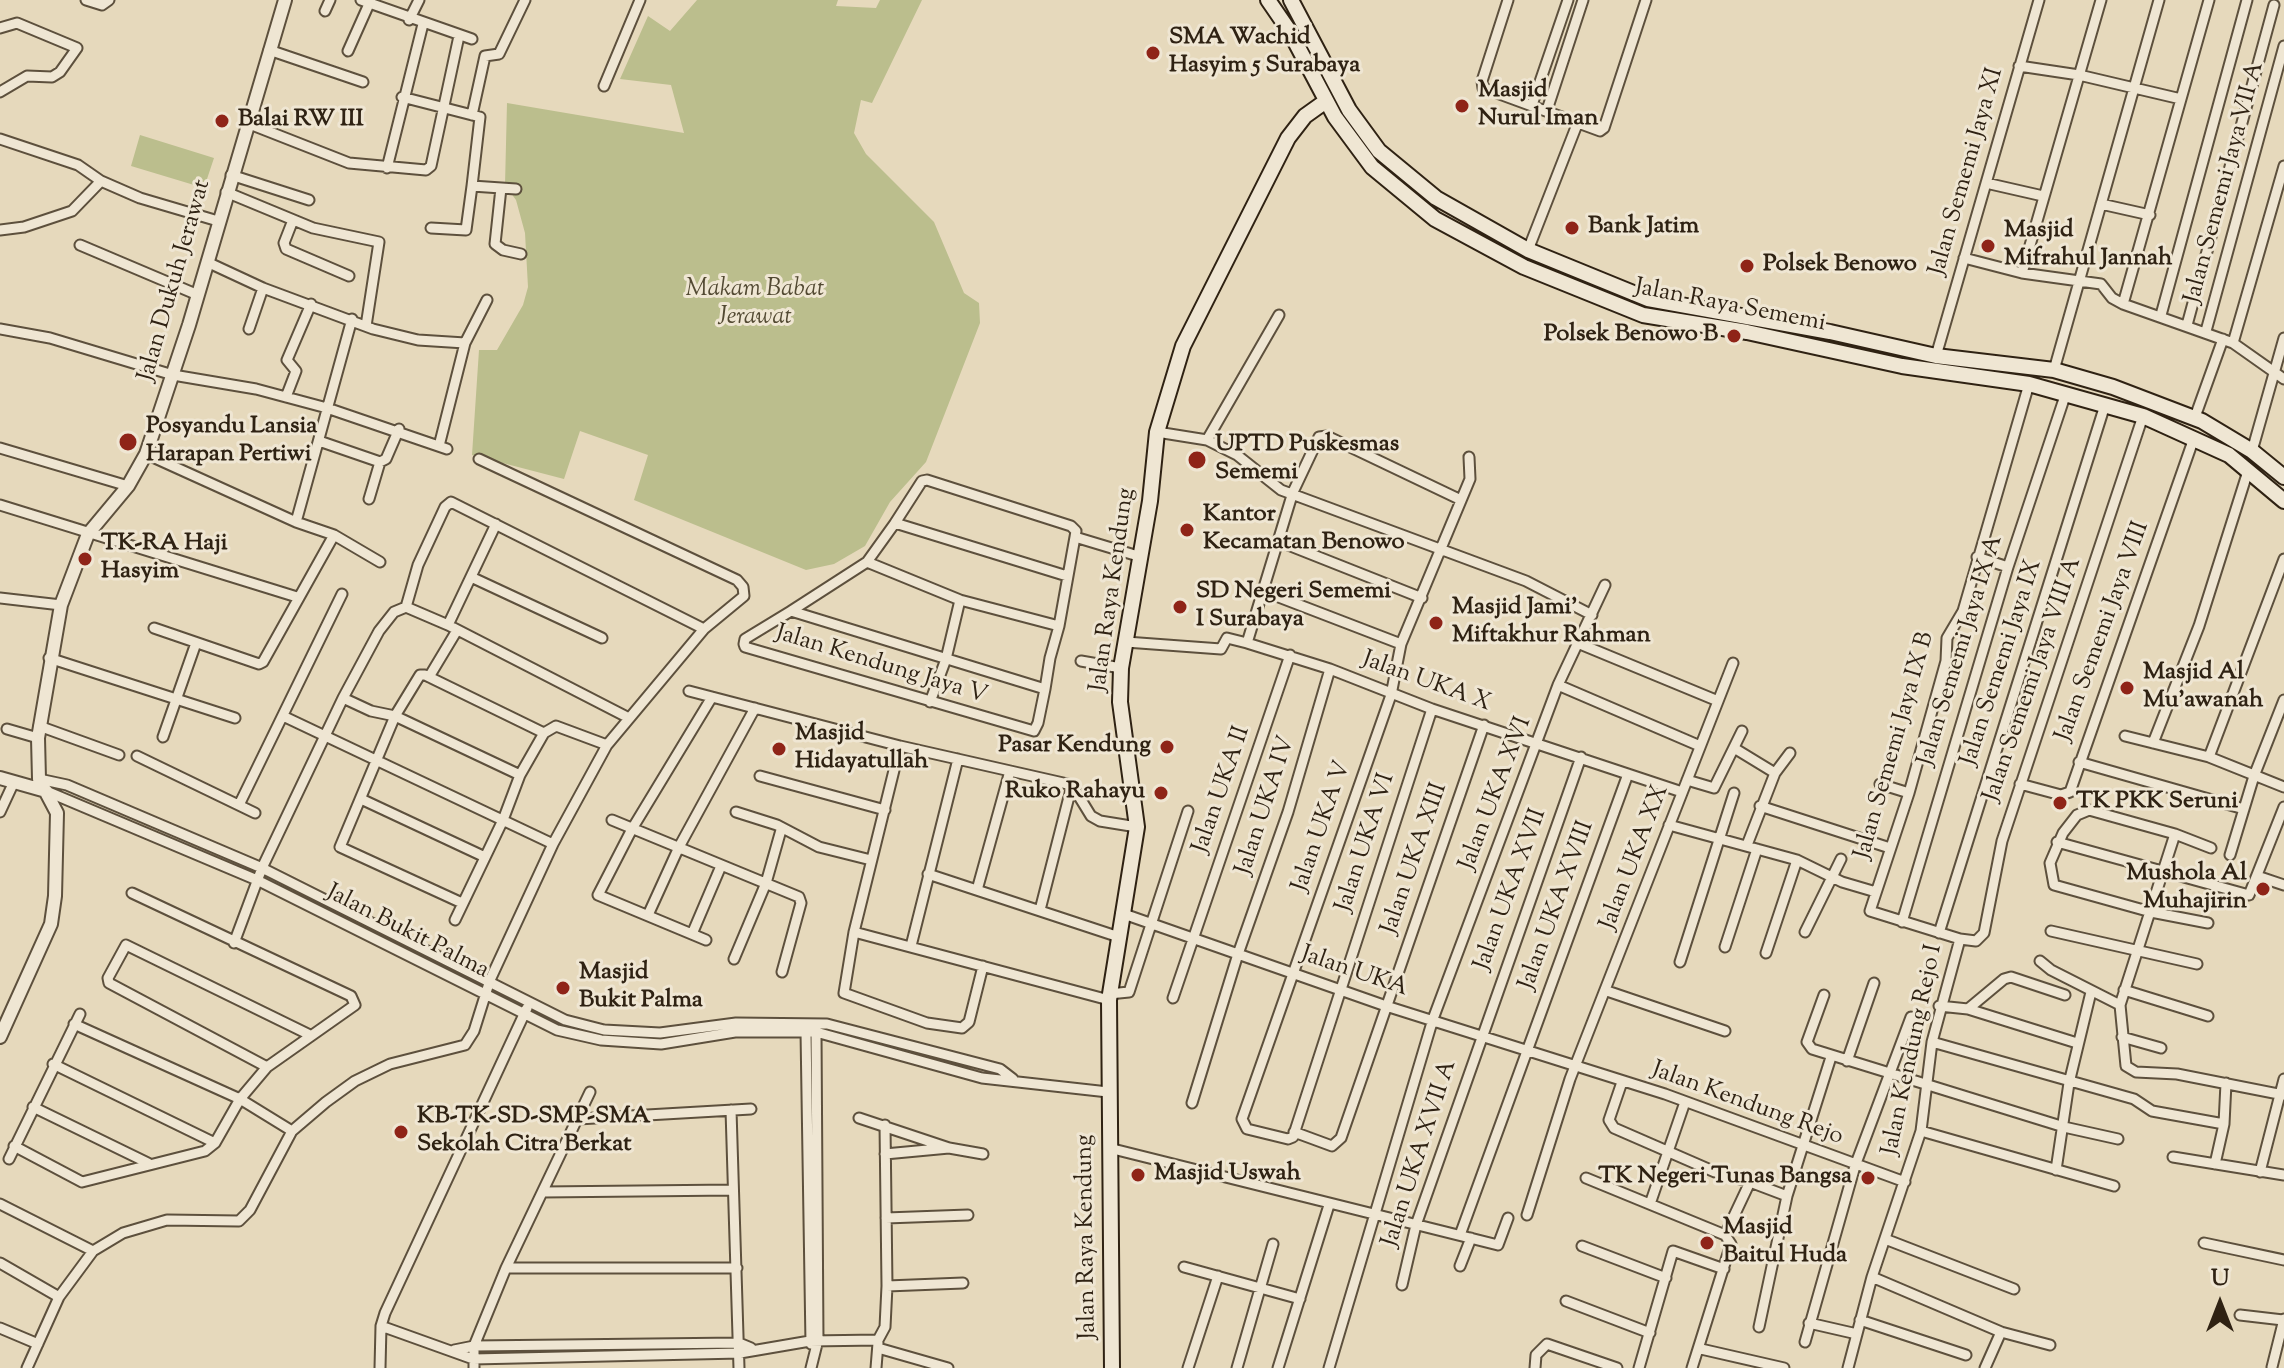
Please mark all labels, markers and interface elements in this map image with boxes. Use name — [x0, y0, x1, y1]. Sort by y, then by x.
place label: SMA Wachid Hasyim 5 Surabaya — [1169, 25, 1360, 81]
marker: SMA Wachid Hasyim 5 Surabaya — [1144, 44, 1162, 62]
street label: Jalan Sememi Jaya VII A — [2180, 59, 2272, 307]
street label: Jalan Sememi Jaya XI — [1925, 65, 2011, 279]
place label: Masjid Nurul Iman — [1478, 78, 1598, 134]
marker: Masjid Nurul Iman — [1453, 97, 1471, 115]
place label: Balai RW III — [238, 107, 364, 135]
marker: Balai RW III — [213, 112, 231, 130]
street label: Jalan Dukuh Jerawat — [133, 177, 219, 385]
place label: Bank Jatim — [1588, 214, 1699, 242]
place label: Masjid Mifrahul Jannah — [2004, 218, 2172, 274]
marker: Bank Jatim — [1563, 219, 1581, 237]
marker: Masjid Mifrahul Jannah — [1979, 237, 1997, 255]
place label: Polsek Benowo — [1763, 252, 1917, 280]
marker: Polsek Benowo — [1738, 257, 1756, 275]
street label: Jalan Raya Sememi — [1632, 274, 1828, 340]
park label: Makam Babat Jerawat — [686, 277, 824, 333]
place label: Polsek Benowo B — [1544, 322, 1718, 350]
marker: Polsek Benowo B — [1725, 327, 1743, 345]
place label: Posyandu Lansia Harapan Pertiwi — [146, 414, 317, 470]
marker: Posyandu Lansia Harapan Pertiwi — [117, 431, 139, 453]
place label: UPTD Puskesmas Sememi — [1215, 432, 1399, 488]
marker: UPTD Puskesmas Sememi — [1186, 449, 1208, 471]
street label: Jalan Raya Kendung — [1085, 486, 1143, 694]
place label: Kantor Kecamatan Benowo — [1203, 502, 1405, 558]
street label: Jalan Sememi Jaya VIII — [2051, 518, 2157, 746]
marker: Kantor Kecamatan Benowo — [1178, 521, 1196, 539]
place label: TK-RA Haji Hasyim — [101, 531, 227, 587]
street label: Jalan Sememi Jaya IX A — [1913, 532, 2011, 770]
marker: TK-RA Haji Hasyim — [76, 550, 94, 568]
street label: Jalan Sememi Jaya VIII A — [1979, 554, 2089, 806]
street label: Jalan Sememi Jaya IX — [1956, 556, 2050, 770]
place label: SD Negeri Sememi I Surabaya — [1196, 579, 1391, 635]
place label: Masjid Jami' Miftakhur Rahman — [1452, 595, 1651, 651]
marker: SD Negeri Sememi I Surabaya — [1171, 598, 1189, 616]
marker: Masjid Jami' Miftakhur Rahman — [1427, 614, 1445, 632]
street label: Jalan Kendung Jaya V — [772, 620, 990, 712]
street label: Jalan Sememi Jaya IX B — [1850, 629, 1942, 863]
street label: Jalan UKA X — [1358, 646, 1494, 720]
place label: Masjid Al Mu'awanah — [2143, 660, 2263, 716]
marker: Masjid Al Mu'awanah — [2118, 679, 2136, 697]
street label: Jalan UKA XVI — [1455, 713, 1539, 875]
place label: Masjid Hidayatullah — [795, 721, 928, 777]
street label: Jalan UKA II — [1188, 723, 1258, 857]
place label: Pasar Kendung — [998, 733, 1151, 761]
street label: Jalan UKA IV — [1231, 733, 1303, 879]
marker: Pasar Kendung — [1158, 738, 1176, 756]
marker: Masjid Hidayatullah — [770, 740, 788, 758]
street label: Jalan UKA V — [1287, 758, 1359, 896]
street label: Jalan UKA VI — [1331, 770, 1403, 916]
place label: Ruko Rahayu — [1005, 779, 1145, 807]
street label: Jalan UKA XIII — [1377, 779, 1455, 939]
street label: Jalan UKA XX — [1595, 782, 1677, 934]
marker: Ruko Rahayu — [1152, 784, 1170, 802]
place label: TK PKK Seruni — [2076, 789, 2238, 817]
marker: TK PKK Seruni — [2051, 794, 2069, 812]
street label: Jalan UKA XVII — [1469, 805, 1555, 975]
street label: Jalan UKA XVIII — [1514, 818, 1602, 994]
place label: Mushola Al Muhajirin — [2126, 861, 2247, 917]
street label: Jalan Bukit Palma — [321, 880, 493, 986]
marker: Mushola Al Muhajirin — [2254, 880, 2272, 898]
street label: Jalan UKA — [1297, 941, 1411, 1005]
street label: Jalan Kendung Rejo I — [1878, 942, 1950, 1158]
place label: Masjid Bukit Palma — [579, 960, 703, 1016]
marker: Masjid Bukit Palma — [554, 979, 572, 997]
street label: Jalan UKA XVII A — [1377, 1057, 1465, 1251]
street label: Jalan Kendung Rejo — [1647, 1057, 1847, 1153]
place label: KB-TK-SD-SMP-SMA Sekolah Citra Berkat — [417, 1104, 651, 1160]
marker: KB-TK-SD-SMP-SMA Sekolah Citra Berkat — [392, 1123, 410, 1141]
street label: Jalan Raya Kendung — [1072, 1134, 1104, 1340]
place label: Masjid Uswah — [1154, 1161, 1301, 1189]
place label: TK Negeri Tunas Bangsa — [1598, 1164, 1852, 1192]
marker: Masjid Uswah — [1129, 1166, 1147, 1184]
marker: TK Negeri Tunas Bangsa — [1859, 1169, 1877, 1187]
place label: Masjid Baitul Huda — [1723, 1215, 1847, 1271]
marker: Masjid Baitul Huda — [1698, 1234, 1716, 1252]
north arrow — [2180, 1264, 2260, 1344]
text: U — [2211, 1264, 2229, 1296]

